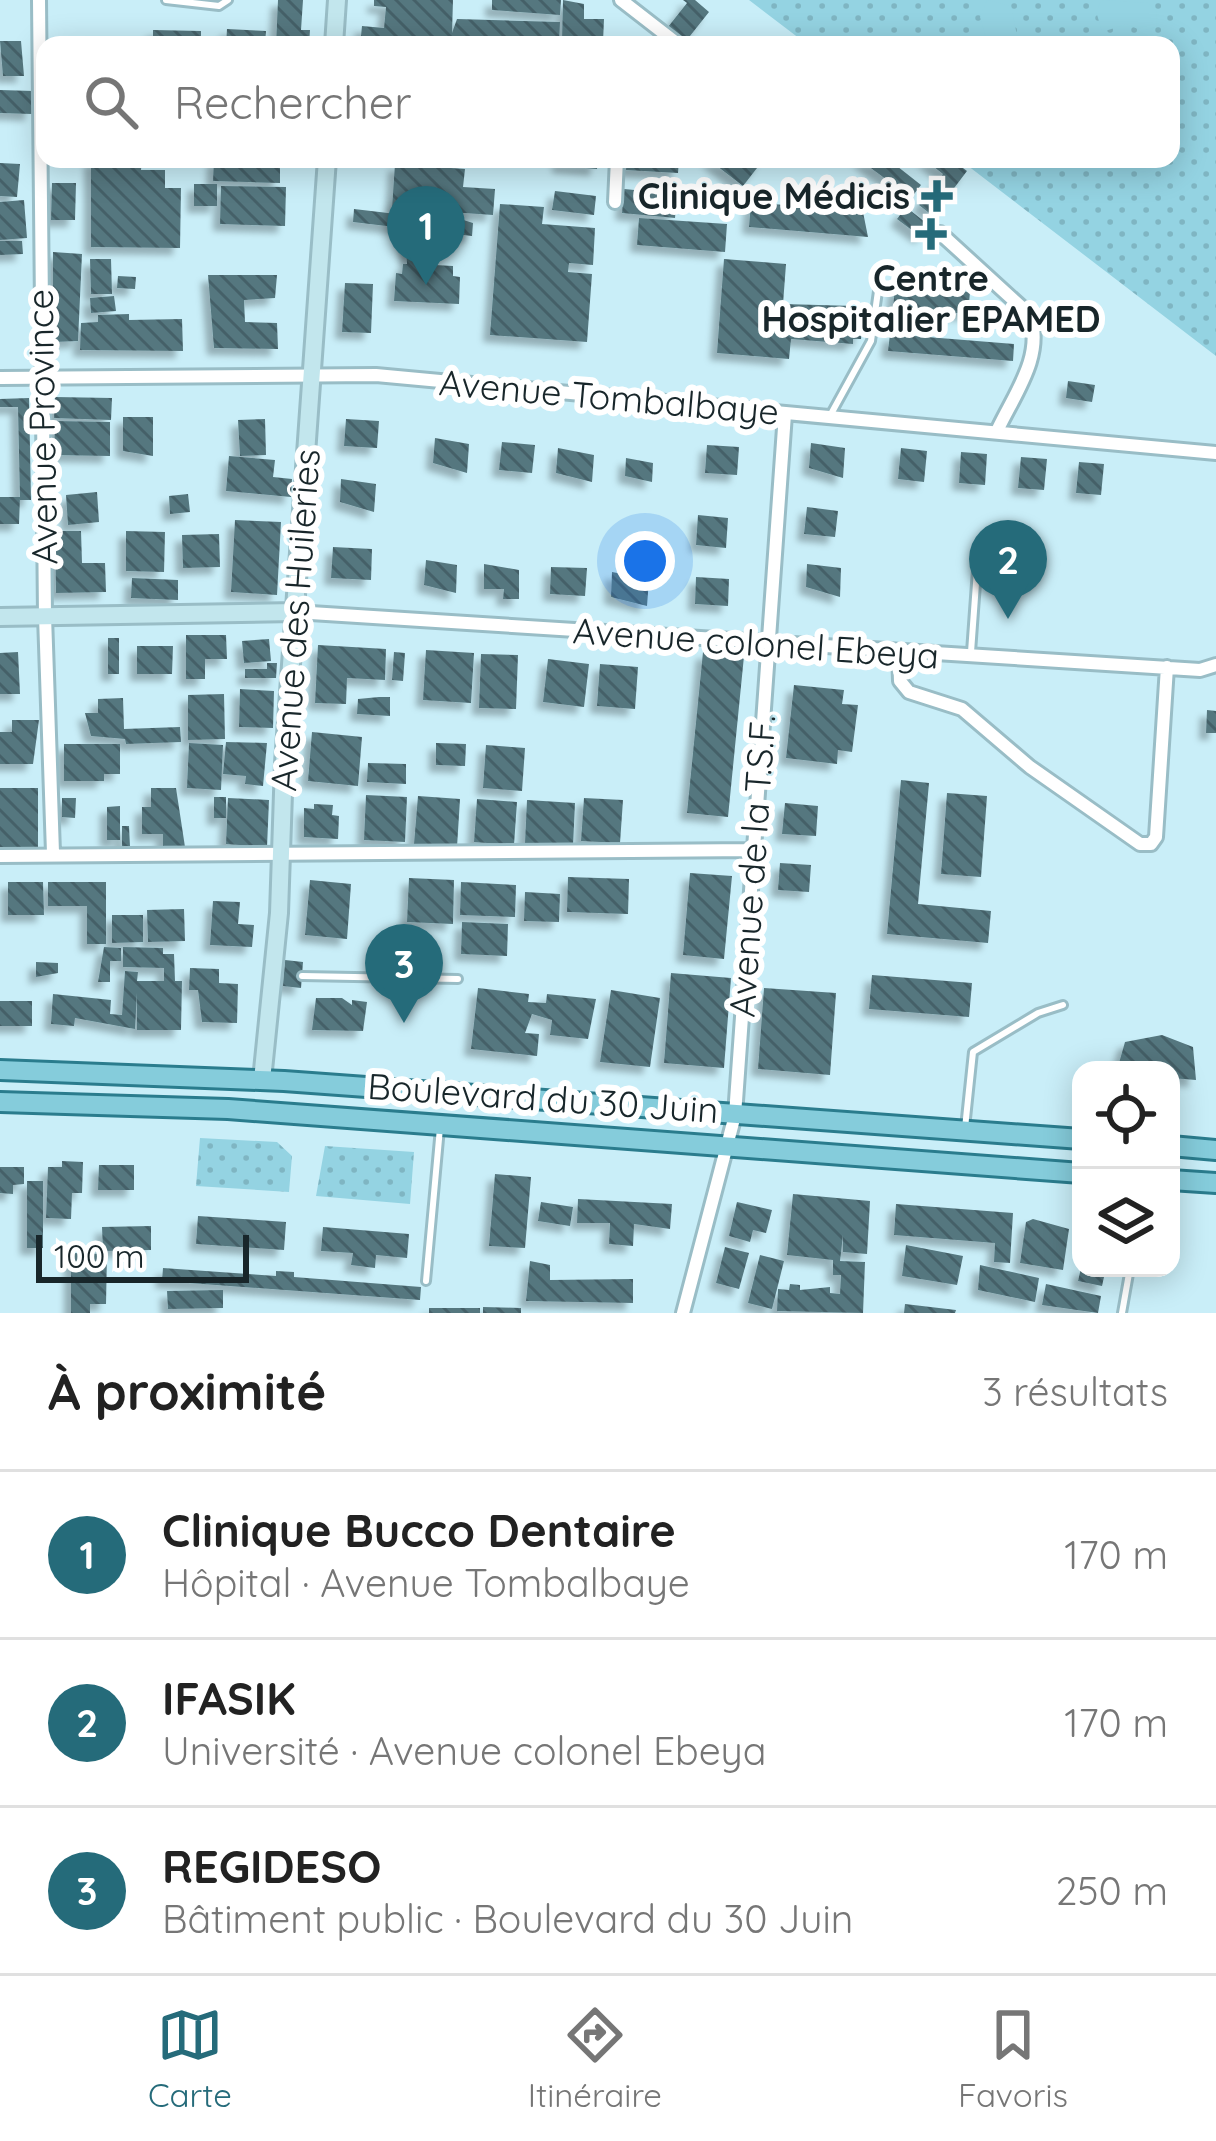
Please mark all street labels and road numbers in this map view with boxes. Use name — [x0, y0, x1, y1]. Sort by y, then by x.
street label: Avenue Province — [17, 289, 66, 565]
street label: Avenue Tombalbaye — [437, 359, 781, 434]
street label: Avenue des Huileries — [260, 447, 329, 793]
street label: Avenue colonel Ebeya — [571, 607, 941, 678]
street label: Avenue de la T.S.F. — [718, 713, 785, 1019]
street label: Boulevard du 30 Juin — [366, 1063, 720, 1132]

